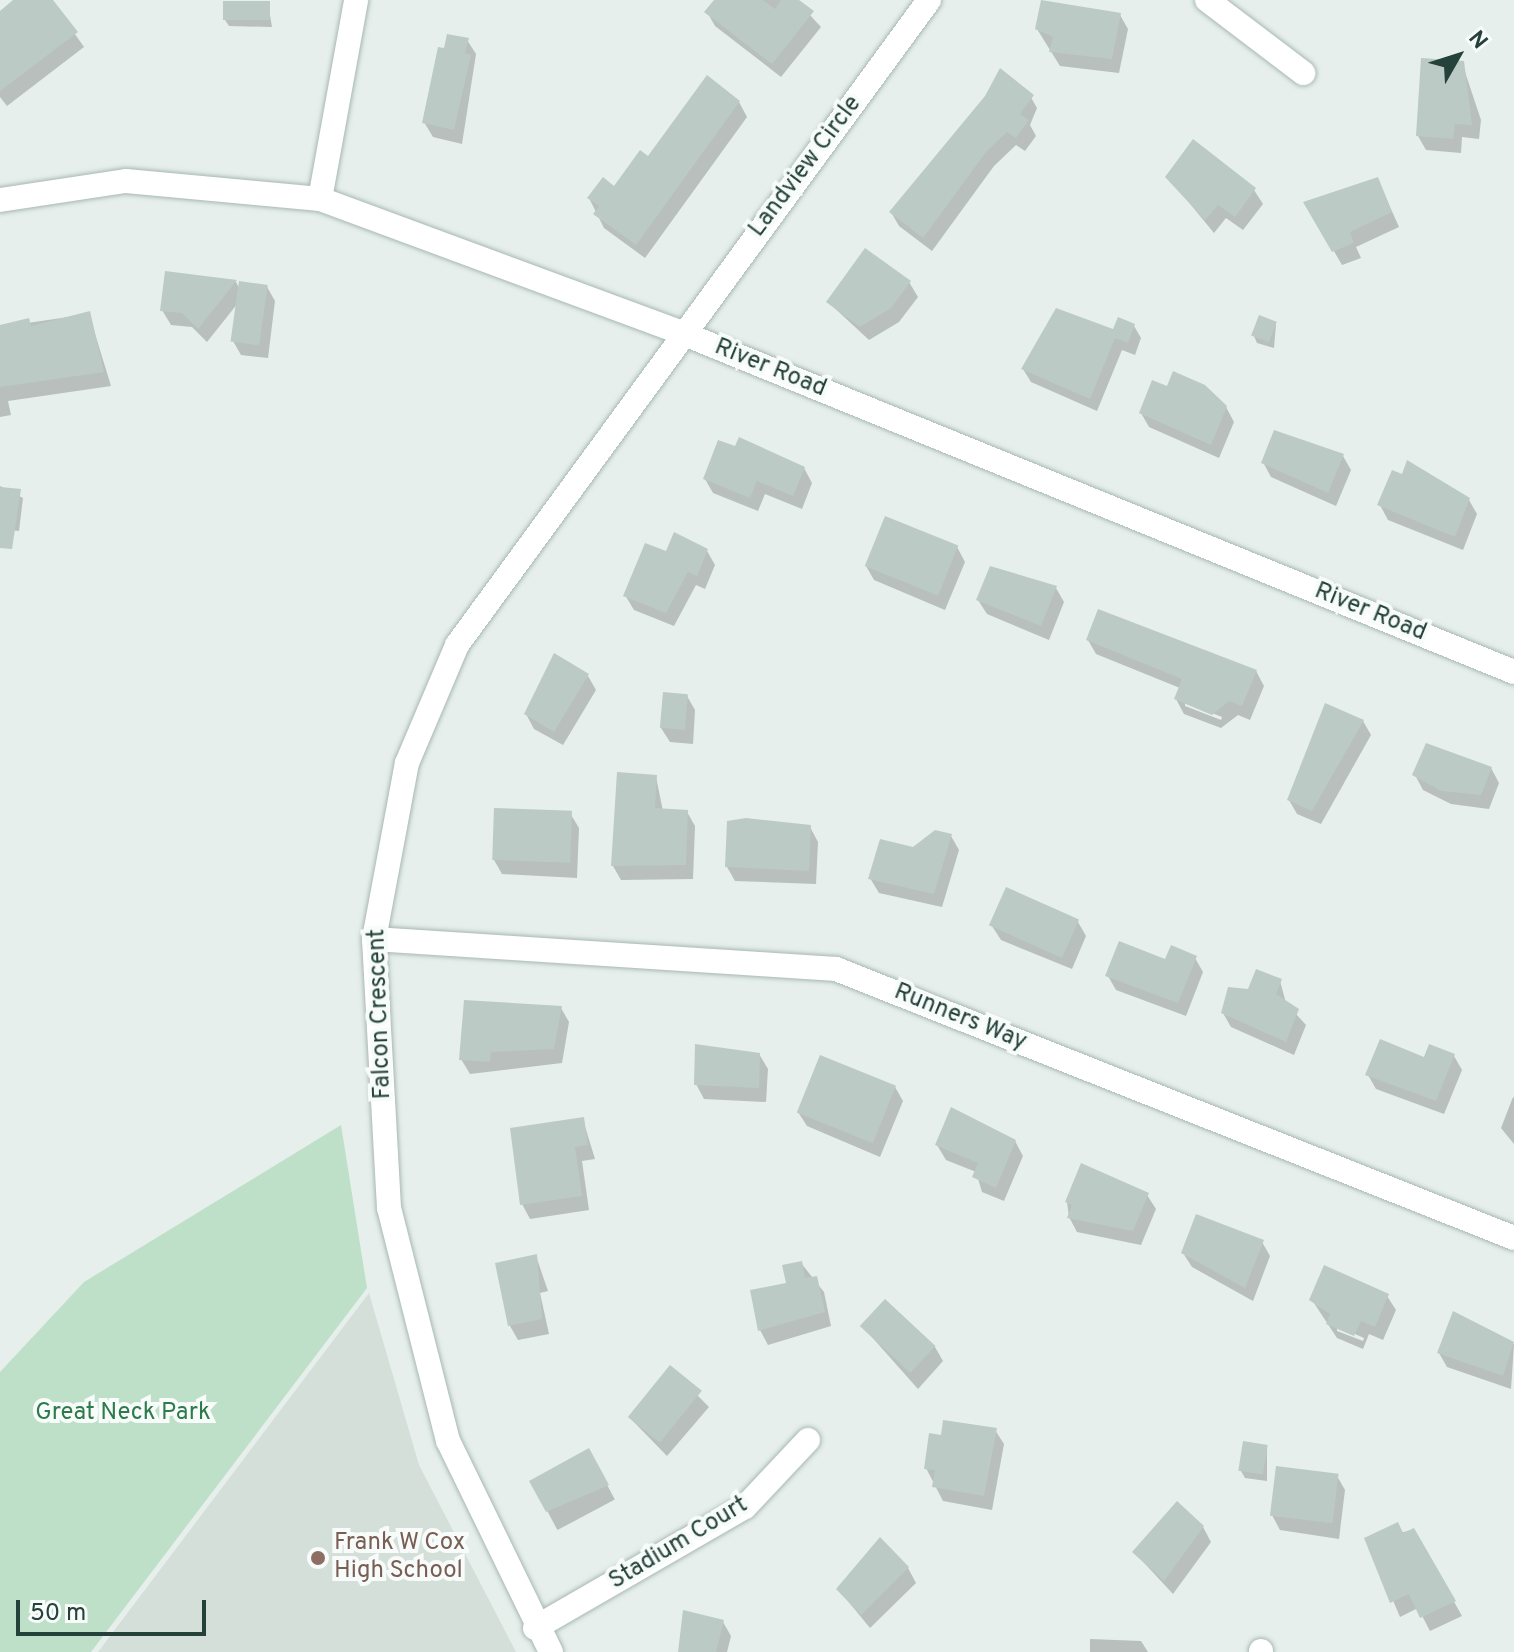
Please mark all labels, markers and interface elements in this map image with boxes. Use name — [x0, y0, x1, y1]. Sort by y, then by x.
north arrow — [1418, 16, 1498, 96]
text: N — [1462, 26, 1492, 55]
street label: Landview Circle — [744, 91, 868, 243]
street label: River Road — [710, 334, 830, 404]
street label: River Road — [1310, 578, 1430, 648]
street label: Falcon Crescent — [364, 928, 398, 1100]
street label: Runners Way — [889, 978, 1031, 1058]
park label: Great Neck Park — [35, 1400, 211, 1428]
street label: Stadium Court — [604, 1491, 754, 1597]
place label: Frank W Cox High School — [334, 1530, 466, 1586]
marker: Frank W Cox High School — [309, 1549, 327, 1567]
scale bar — [20, 1584, 210, 1634]
text: 50 m — [30, 1599, 86, 1629]

